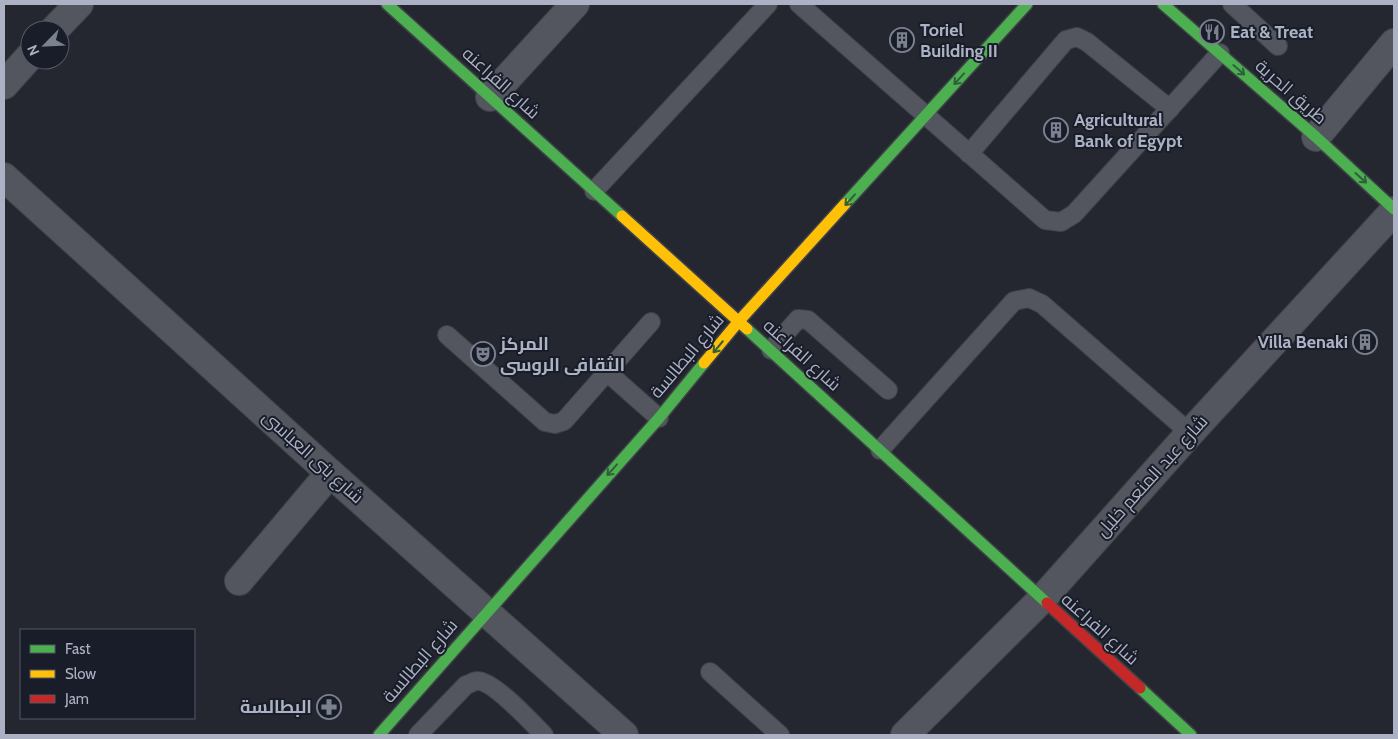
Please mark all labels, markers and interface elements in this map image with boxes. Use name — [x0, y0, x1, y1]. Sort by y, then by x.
place label: Toriel Building II — [920, 19, 998, 62]
restaurant icon: Eat & Treat — [1199, 19, 1225, 45]
north arrow — [20, 20, 70, 70]
place label: Eat & Treat — [1230, 21, 1313, 43]
building icon: Toriel Building II — [889, 27, 915, 53]
text: N — [23, 42, 43, 58]
street label: شارع الفراعنه — [457, 42, 544, 124]
street label: طريق الحرية — [1250, 55, 1331, 130]
one-way arrow — [1233, 64, 1246, 76]
one-way arrow — [953, 73, 965, 86]
place label: Agricultural Bank of Egypt — [1074, 109, 1182, 152]
building icon: Agricultural Bank of Egypt — [1043, 117, 1069, 143]
one-way arrow — [1354, 172, 1367, 184]
one-way arrow — [844, 193, 856, 206]
street label: شارع البطالسة — [645, 309, 730, 403]
street label: شارع الفراعنه — [758, 314, 845, 396]
building icon: Villa Benaki — [1352, 329, 1378, 355]
place label: Villa Benaki — [1258, 331, 1348, 353]
place label: المركز الثقافى الروسى — [499, 333, 625, 376]
one-way arrow — [713, 340, 724, 353]
theatre icon: المركز الثقافى الروسى — [470, 341, 496, 367]
street label: شارع بنى العباسى — [257, 406, 368, 509]
street label: شارع عبد المنعم خليل — [1091, 410, 1213, 542]
one-way arrow — [607, 463, 618, 476]
street label: شارع الفراعنه — [1056, 588, 1143, 670]
street label: شارع البطالسة — [378, 615, 463, 708]
legend — [20, 629, 195, 719]
text: Fast — [65, 640, 90, 658]
text: Slow — [65, 665, 96, 683]
text: Jam — [64, 690, 89, 708]
pharmacy icon: البطالسة — [316, 694, 342, 720]
place label: البطالسة — [240, 696, 312, 718]

